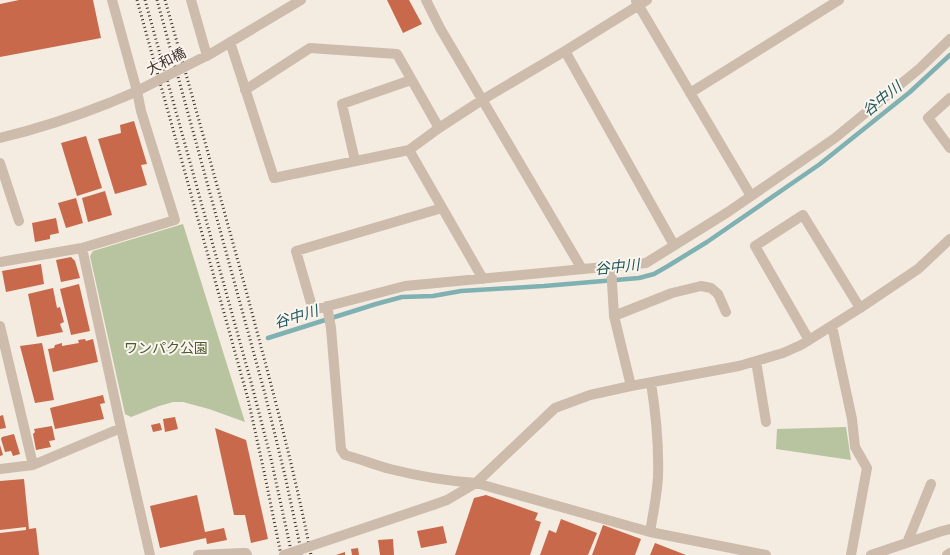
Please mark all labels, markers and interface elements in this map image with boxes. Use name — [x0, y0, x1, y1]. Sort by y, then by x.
street label: 大和橋 — [144, 44, 188, 78]
water label: 谷中川 — [859, 77, 906, 119]
water label: 谷中川 — [594, 255, 642, 277]
water label: 谷中川 — [272, 301, 322, 331]
park label: ワンパク公園 — [124, 340, 208, 356]

